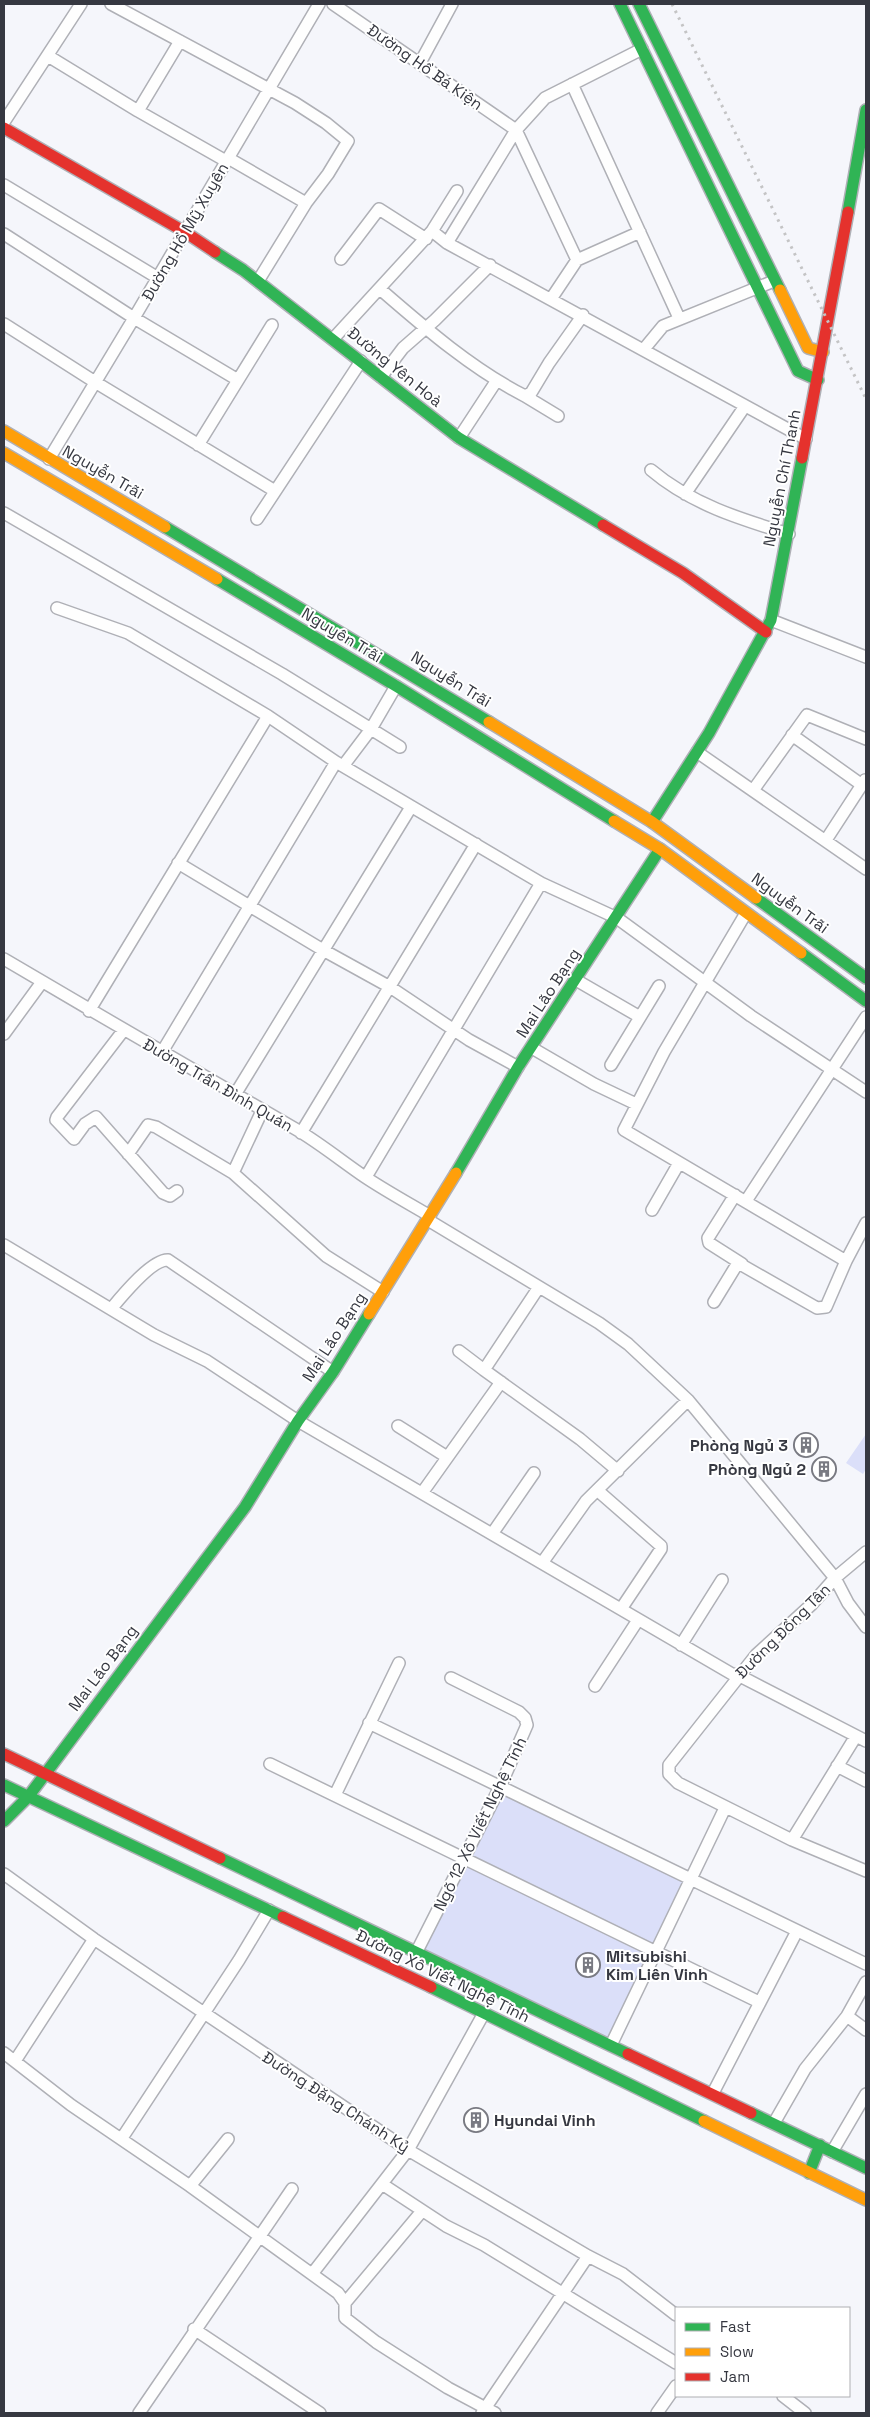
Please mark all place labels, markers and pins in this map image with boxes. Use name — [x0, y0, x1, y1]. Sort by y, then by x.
building icon: Phòng Ngủ 3 — [793, 1432, 819, 1458]
place label: Phòng Ngủ 3 — [690, 1435, 788, 1456]
building icon: Phòng Ngủ 2 — [811, 1456, 837, 1482]
place label: Phòng Ngủ 2 — [708, 1459, 806, 1480]
place label: Mitsubishi Kim Liên Vinh — [606, 1946, 708, 1985]
building icon: Mitsubishi Kim Liên Vinh — [575, 1952, 601, 1978]
building icon: Hyundai Vinh — [463, 2107, 489, 2133]
place label: Hyundai Vinh — [494, 2110, 596, 2131]

